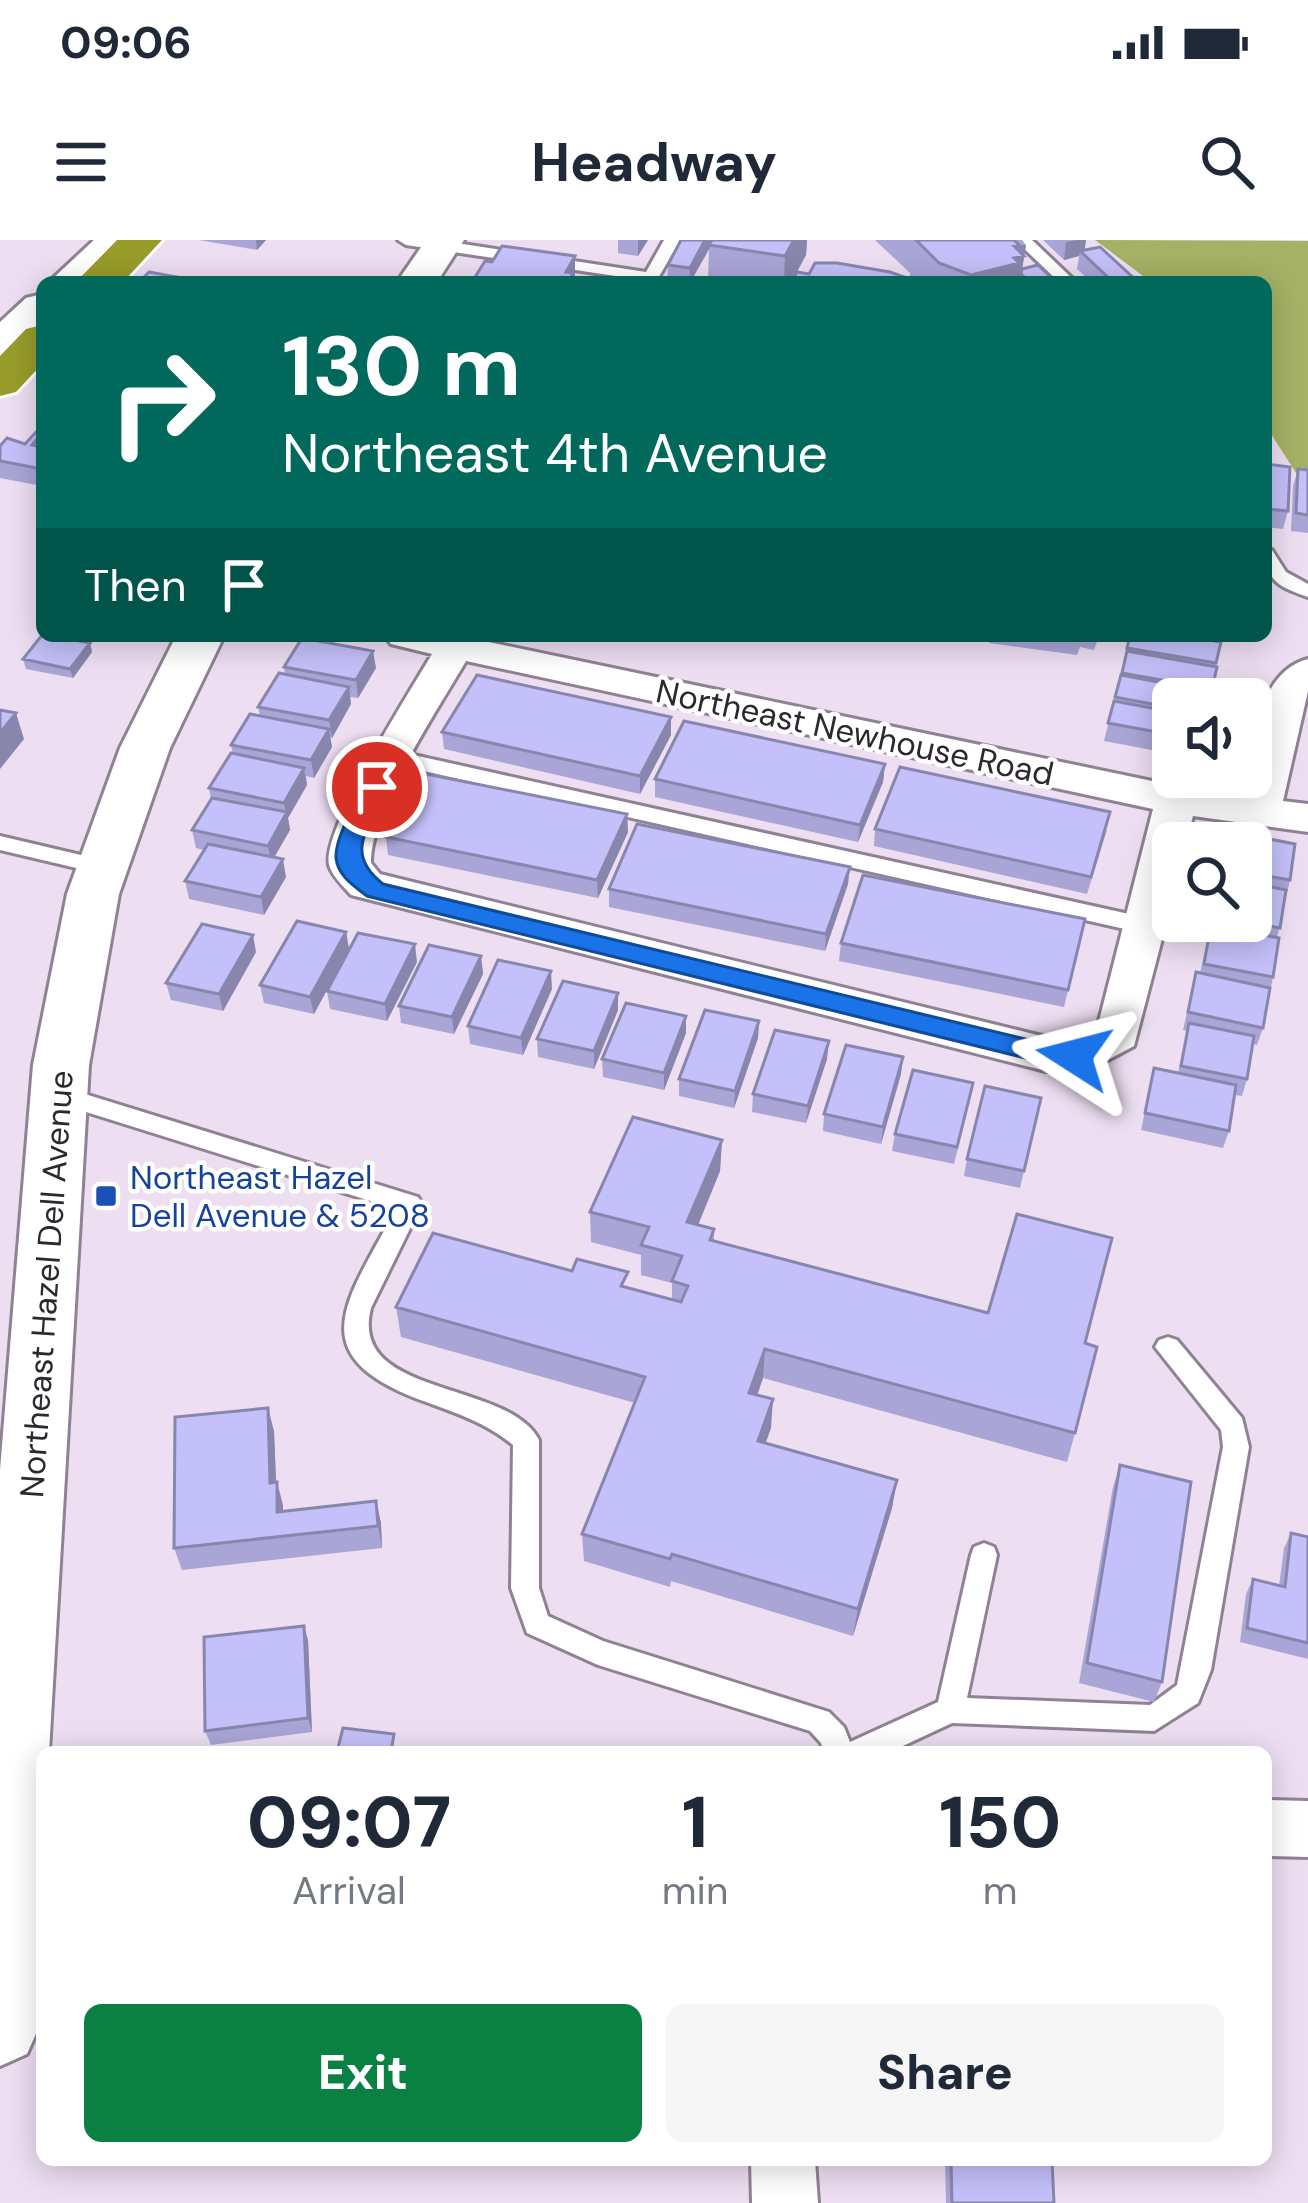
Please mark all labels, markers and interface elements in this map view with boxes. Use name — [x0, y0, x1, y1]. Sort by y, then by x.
text: 09:06 — [60, 13, 192, 72]
text: Headway — [531, 127, 777, 198]
icon: menu — [48, 129, 114, 195]
icon: search — [1194, 129, 1260, 195]
text: 130 m — [282, 312, 521, 421]
icon: right — [84, 324, 240, 480]
text: Northeast 4th Avenue — [282, 418, 828, 489]
icon: arrive — [211, 552, 277, 618]
text: Then — [84, 556, 187, 615]
street label: Northeast Newhouse Road — [652, 669, 1058, 796]
map controls — [1152, 678, 1272, 942]
button: sound — [1152, 678, 1272, 798]
pin — [326, 736, 428, 838]
icon: arrive — [344, 754, 410, 820]
button: search — [1152, 822, 1272, 942]
position arrow — [1011, 993, 1137, 1119]
street label: Northeast Hazel Dell Avenue — [10, 1069, 83, 1499]
place label: Northeast Hazel Dell Avenue & 5208 — [130, 1156, 430, 1237]
marker: Northeast Hazel Dell Avenue & 5208 — [93, 1183, 119, 1209]
text: 09:07 — [247, 1776, 451, 1869]
text: 1 — [682, 1776, 708, 1869]
text: 150 — [939, 1776, 1061, 1869]
text: Arrival — [292, 1865, 406, 1916]
text: min — [662, 1865, 728, 1916]
text: m — [983, 1865, 1018, 1916]
button: Exit — [84, 2004, 642, 2142]
button: Share — [666, 2004, 1224, 2142]

